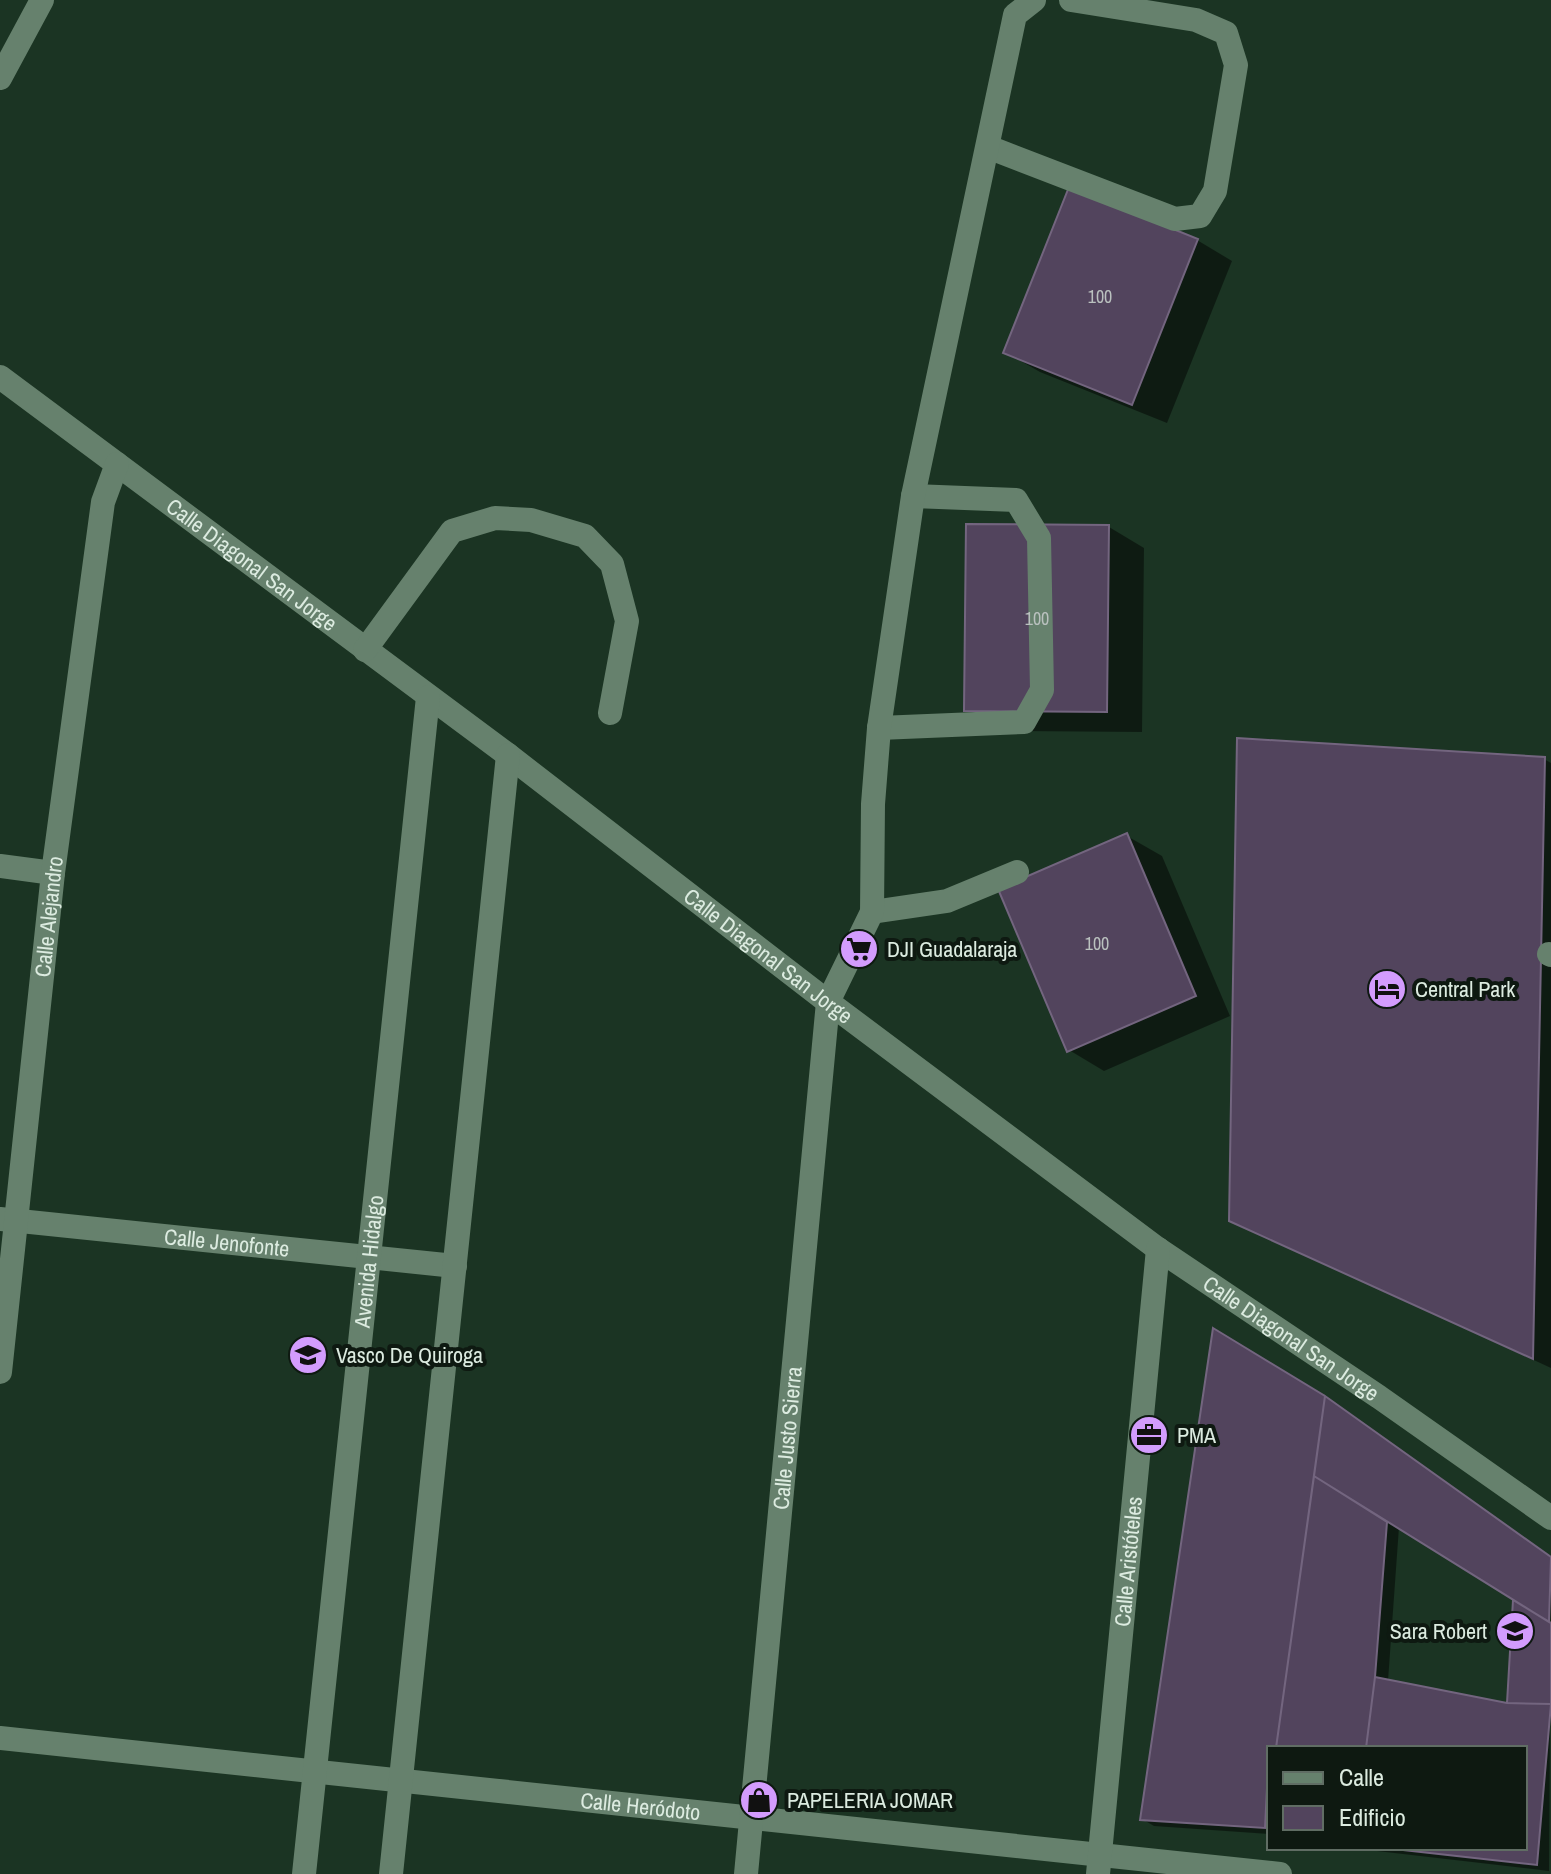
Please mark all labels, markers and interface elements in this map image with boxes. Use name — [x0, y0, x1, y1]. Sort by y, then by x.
house number: 100 — [1088, 284, 1112, 309]
street label: Calle Diagonal San Jorge — [160, 491, 343, 638]
house number: 100 — [1025, 606, 1049, 631]
street label: Calle Alejandro — [27, 854, 70, 979]
street label: Calle Diagonal San Jorge — [678, 881, 859, 1030]
supermarket icon: DJI Guadalaraja — [838, 928, 880, 970]
house number: 100 — [1085, 931, 1109, 956]
place label: DJI Guadalaraja — [887, 934, 1017, 964]
hotel icon: Central Park — [1366, 968, 1408, 1010]
place label: Central Park — [1415, 974, 1516, 1004]
street label: Avenida Hidalgo — [347, 1194, 390, 1330]
street label: Calle Jenofonte — [163, 1221, 291, 1264]
street label: Calle Diagonal San Jorge — [1197, 1268, 1385, 1408]
school or university icon: Vasco De Quiroga — [287, 1334, 329, 1376]
place label: Vasco De Quiroga — [336, 1340, 483, 1370]
street label: Calle Justo Sierra — [765, 1365, 809, 1511]
office icon: PMA — [1128, 1414, 1170, 1456]
place label: PMA — [1177, 1420, 1217, 1450]
street label: Calle Aristóteles — [1107, 1495, 1149, 1628]
school or university icon: Sara Robert — [1494, 1610, 1536, 1652]
place label: Sara Robert — [1390, 1616, 1487, 1646]
legend — [1267, 1746, 1527, 1850]
text: Calle — [1339, 1761, 1384, 1793]
shop icon: PAPELERIA JOMAR — [738, 1779, 780, 1821]
street label: Calle Heródoto — [579, 1785, 702, 1827]
place label: PAPELERIA JOMAR — [787, 1785, 953, 1815]
text: Edificio — [1339, 1801, 1406, 1833]

